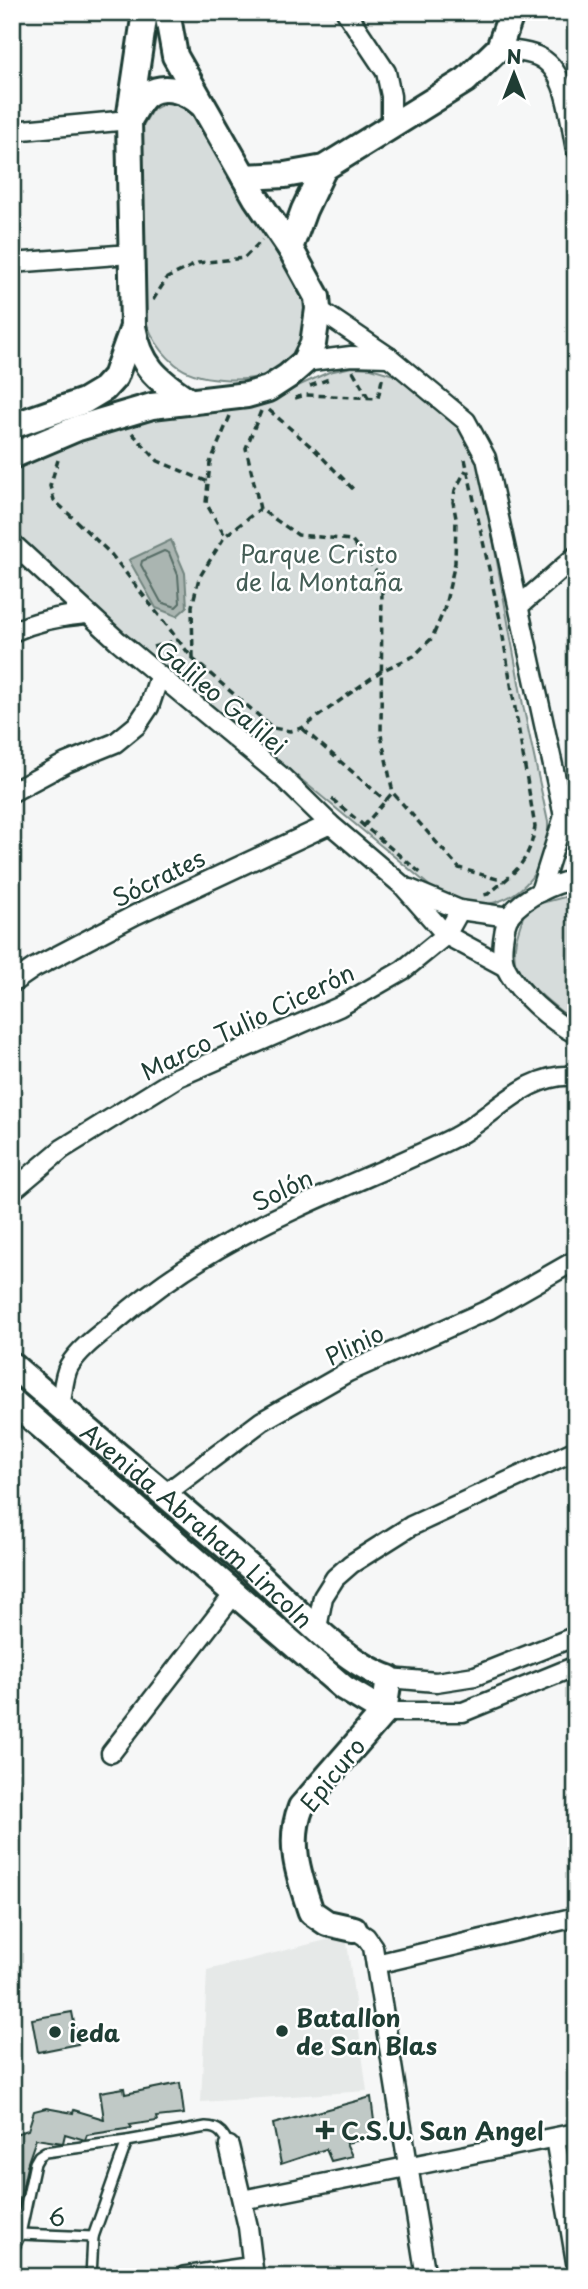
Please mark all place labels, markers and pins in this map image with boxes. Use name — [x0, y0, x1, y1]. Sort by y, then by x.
place label: Batallon de San Blas — [296, 1999, 437, 2063]
place label: ieda — [69, 2014, 121, 2050]
marker: Batallon de San Blas — [274, 2023, 290, 2039]
marker: ieda — [47, 2024, 63, 2040]
place label: C.S.U. San Angel — [341, 2112, 544, 2148]
marker: C.S.U. San Angel — [315, 2120, 335, 2140]

